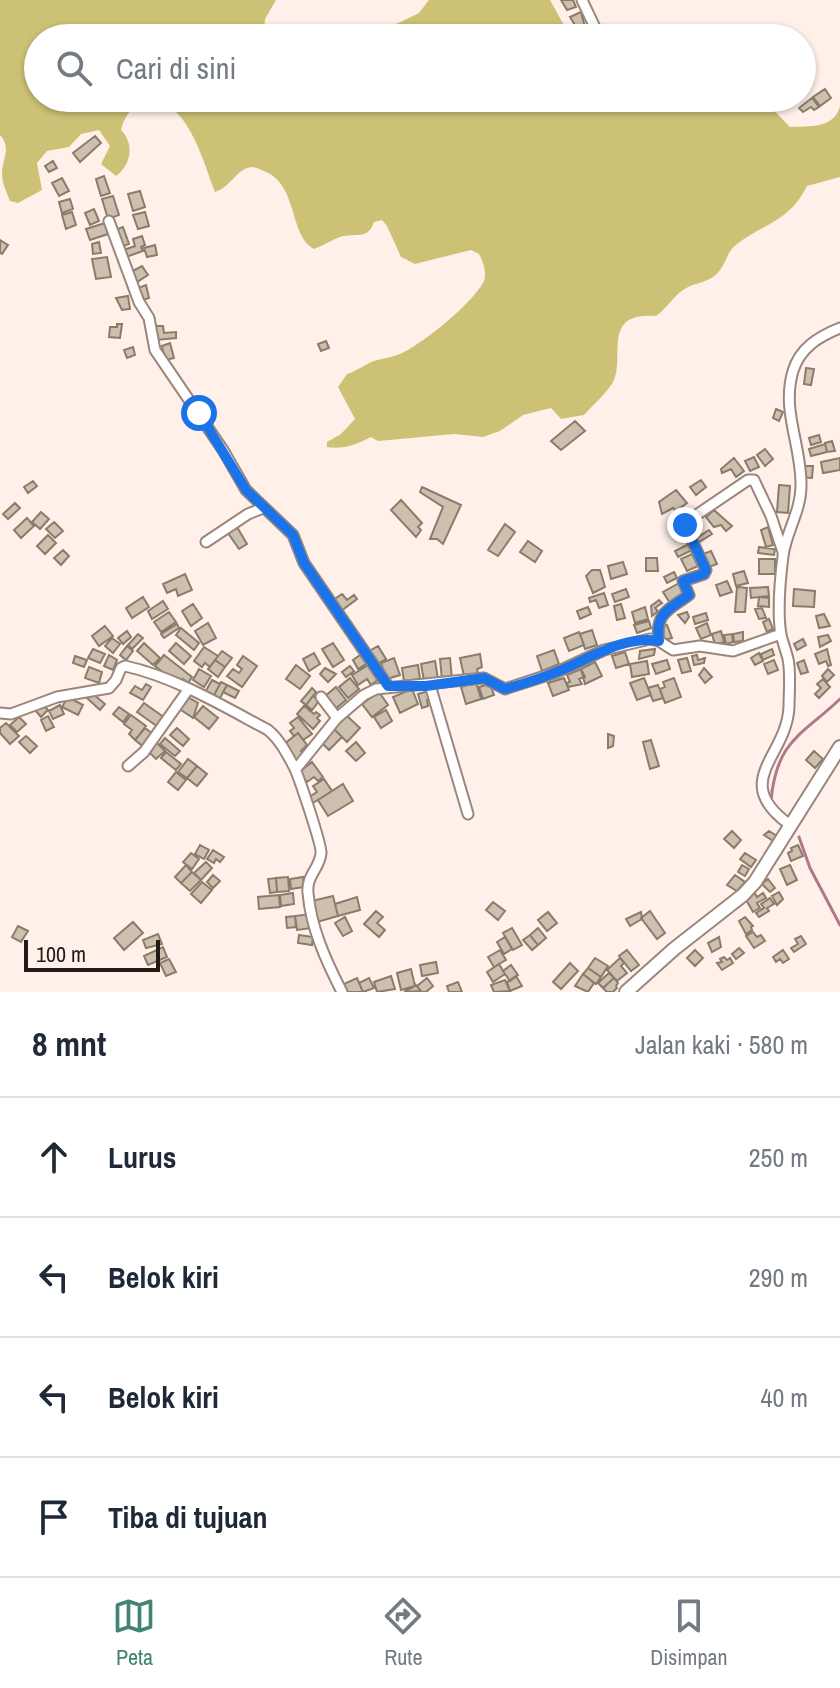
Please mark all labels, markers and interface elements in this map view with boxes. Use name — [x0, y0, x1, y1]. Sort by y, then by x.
search box — [24, 24, 816, 112]
icon: search — [52, 46, 96, 90]
text: Cari di sini — [116, 48, 236, 88]
route start — [181, 395, 217, 431]
route end — [667, 507, 703, 543]
scale bar — [24, 936, 160, 972]
text: 100 m — [36, 939, 86, 969]
text: 8 mnt — [32, 1021, 106, 1067]
text: Jalan kaki · 580 m — [635, 1027, 808, 1062]
icon: ahead — [32, 1135, 76, 1179]
text: Lurus — [108, 1137, 176, 1177]
text: 250 m — [749, 1140, 808, 1175]
icon: left — [32, 1255, 76, 1299]
text: Belok kiri — [108, 1257, 219, 1297]
text: 290 m — [749, 1260, 808, 1295]
icon: left — [32, 1375, 76, 1419]
text: Belok kiri — [108, 1377, 219, 1417]
text: 40 m — [761, 1380, 808, 1415]
icon: arrive — [32, 1495, 76, 1539]
text: Tiba di tujuan — [108, 1497, 268, 1537]
tab: Peta — [112, 1594, 156, 1672]
tab: Rute — [381, 1594, 425, 1672]
tab: Disimpan — [650, 1594, 728, 1672]

